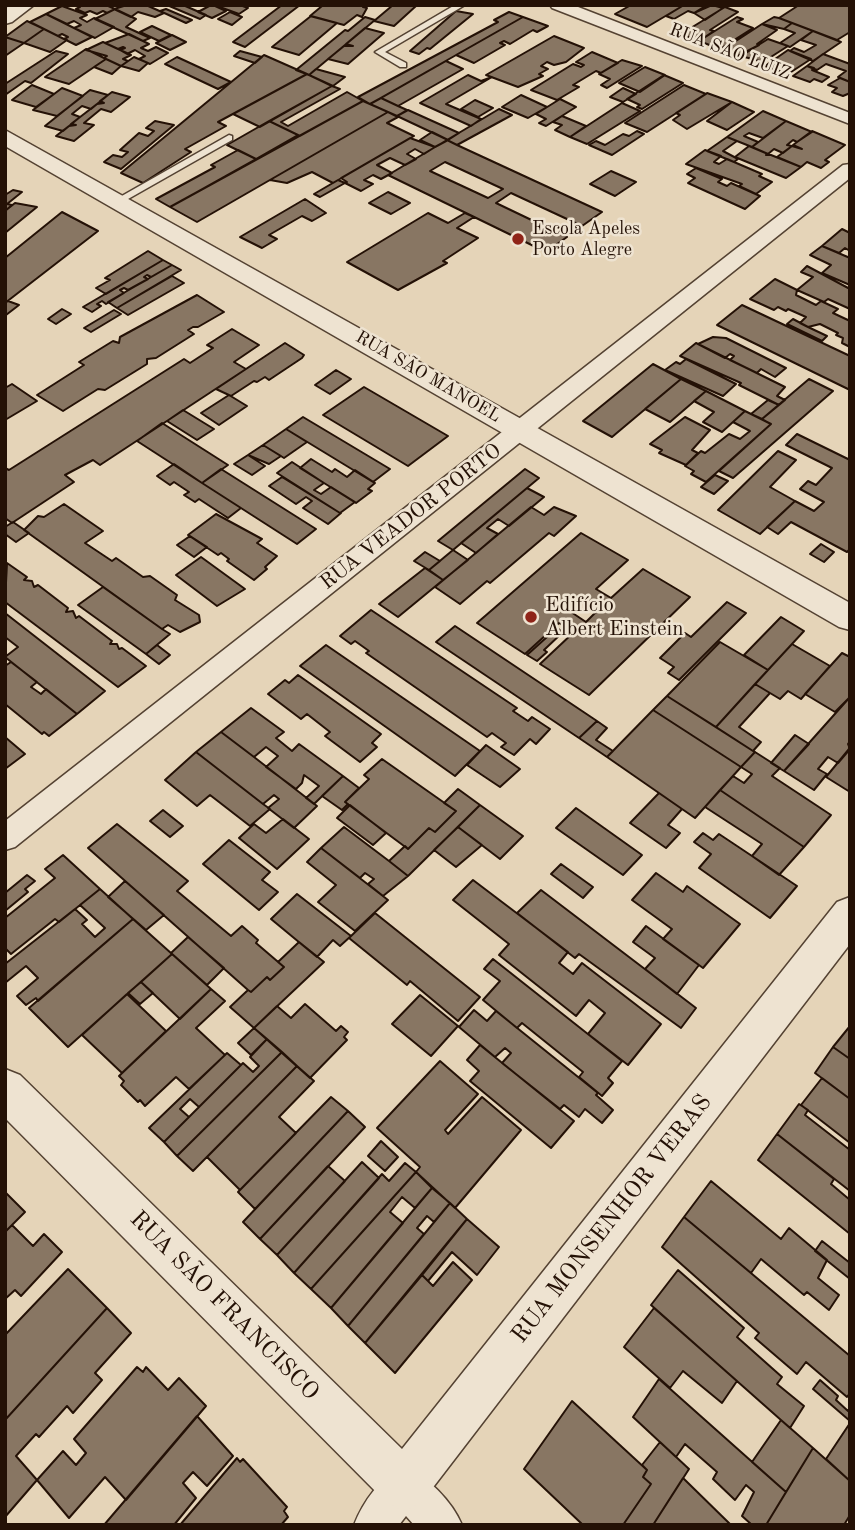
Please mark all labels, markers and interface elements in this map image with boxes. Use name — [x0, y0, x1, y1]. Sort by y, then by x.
street label: RUA SÃO LUIZ — [666, 19, 794, 85]
place label: Escola Apeles Porto Alegre — [532, 218, 640, 260]
marker: Escola Apeles Porto Alegre — [510, 231, 526, 247]
street label: RUA SÃO MANOEL — [351, 327, 505, 427]
street label: RUA VEADOR PORTO — [315, 438, 507, 596]
place label: Edifício Albert Einstein — [545, 592, 684, 642]
marker: Edifício Albert Einstein — [523, 609, 539, 625]
street label: RUA MONSENHOR VERAS — [506, 1089, 718, 1349]
street label: RUA SÃO FRANCISCO — [123, 1205, 325, 1407]

